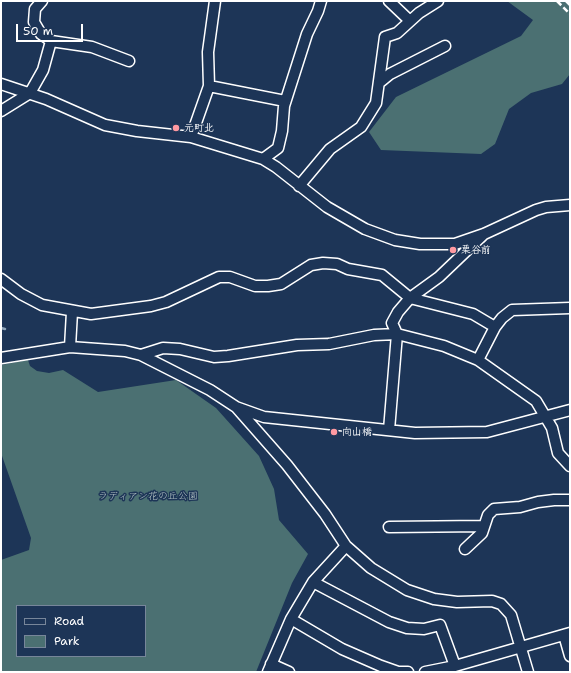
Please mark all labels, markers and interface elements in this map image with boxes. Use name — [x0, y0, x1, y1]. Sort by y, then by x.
scale bar — [18, 16, 85, 42]
text: 50 m — [23, 23, 53, 39]
place label: 元町北 — [184, 122, 214, 134]
marker: 元町北 — [171, 123, 181, 133]
place label: 栗谷前 — [461, 244, 491, 256]
marker: 栗谷前 — [448, 245, 458, 255]
place label: 向山橋 — [342, 426, 372, 438]
marker: 向山橋 — [329, 427, 339, 437]
park label: ラディアン花の丘公園 — [98, 490, 198, 502]
legend — [16, 605, 146, 657]
text: Road — [54, 613, 84, 629]
text: Park — [54, 633, 80, 649]

